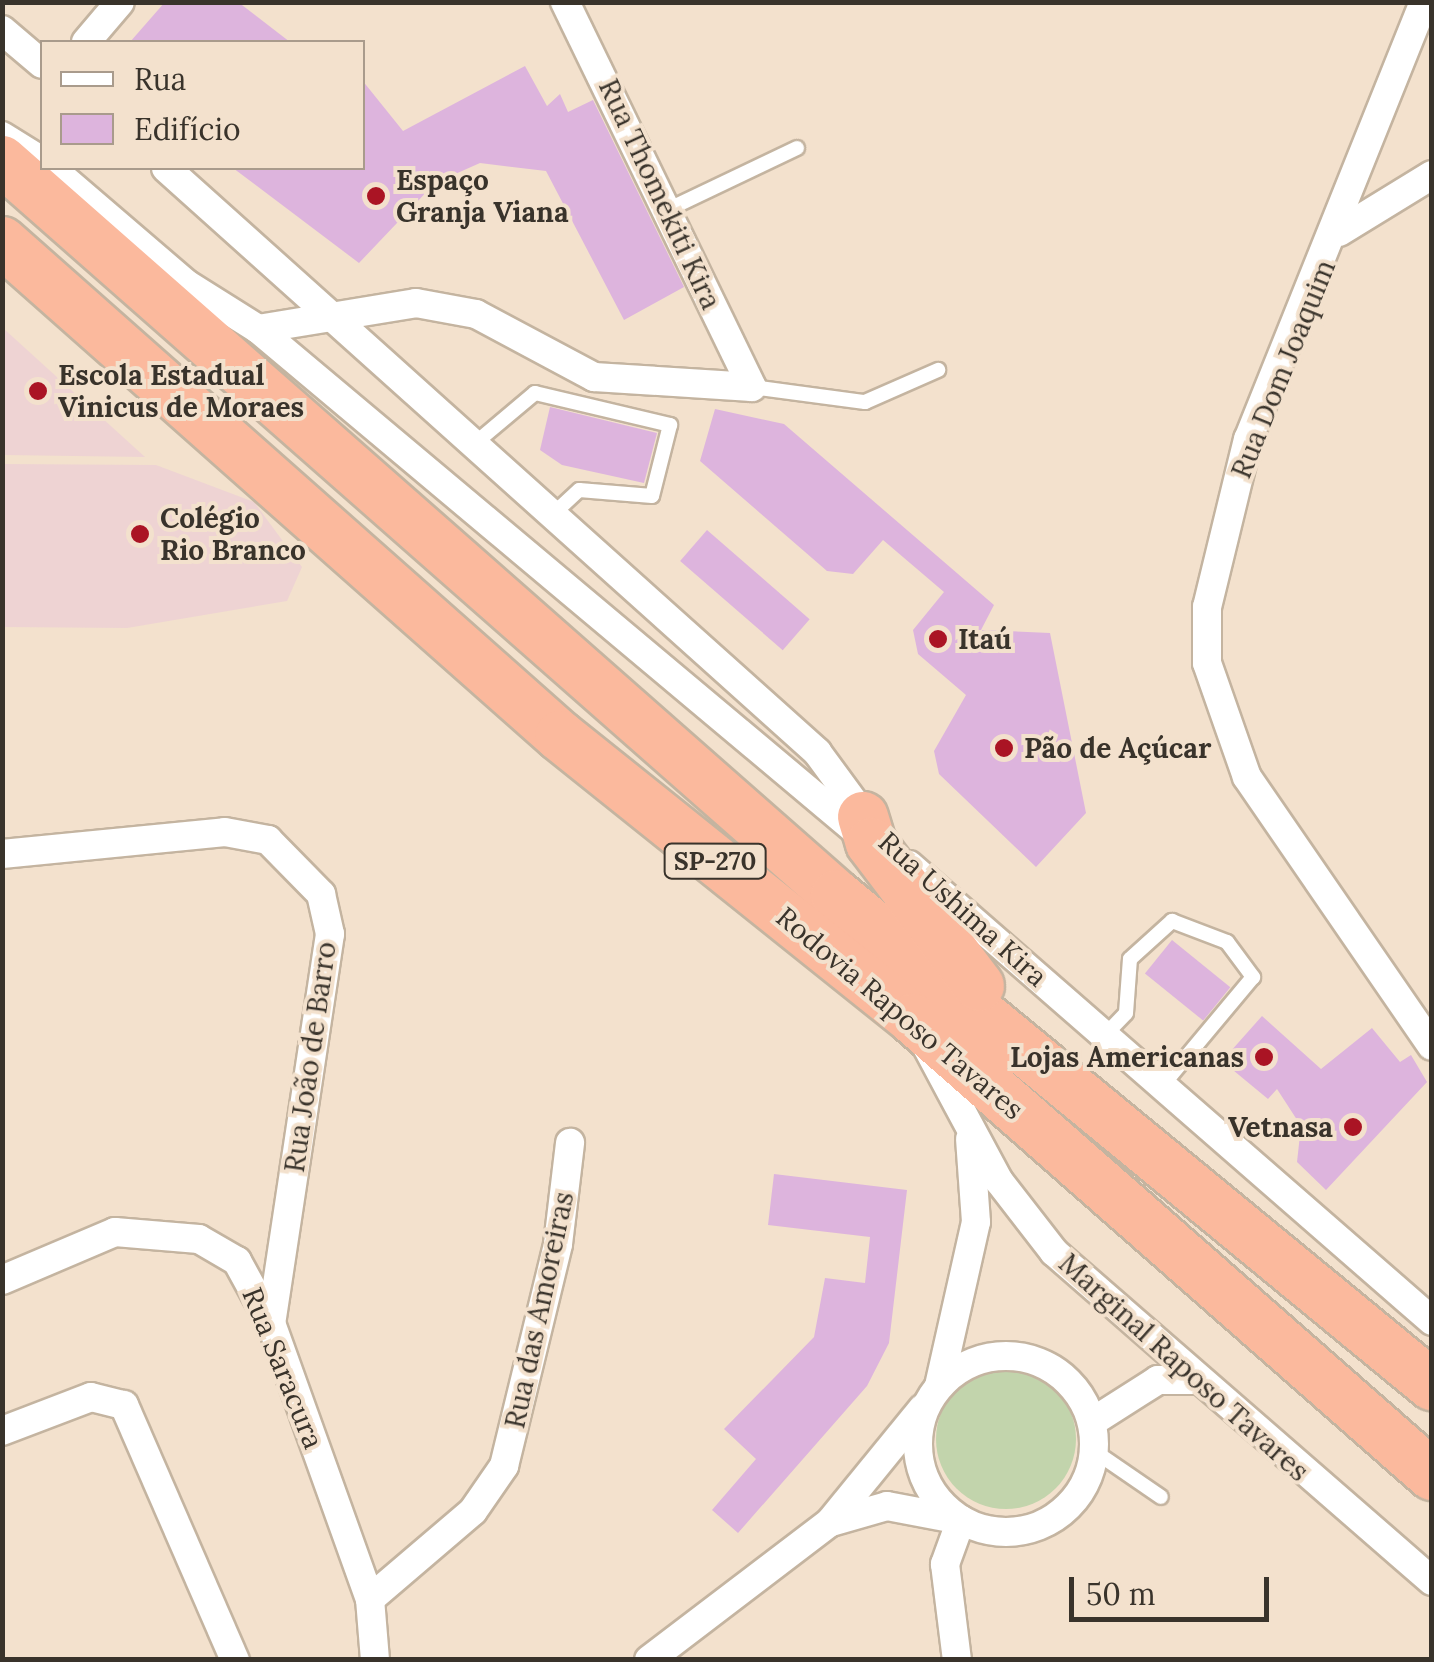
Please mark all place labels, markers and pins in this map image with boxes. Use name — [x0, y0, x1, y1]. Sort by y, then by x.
place label: Espaço Granja Viana — [396, 163, 569, 229]
marker: Espaço Granja Viana — [365, 185, 387, 207]
place label: Escola Estadual Vinicus de Moraes — [58, 358, 304, 424]
marker: Escola Estadual Vinicus de Moraes — [27, 380, 49, 402]
place label: Colégio Rio Branco — [160, 501, 306, 567]
marker: Colégio Rio Branco — [129, 523, 151, 545]
place label: Itaú — [958, 622, 1012, 656]
marker: Itaú — [927, 628, 949, 650]
place label: Pão de Açúcar — [1024, 731, 1211, 765]
marker: Pão de Açúcar — [993, 737, 1015, 759]
place label: Lojas Americanas — [1010, 1040, 1244, 1074]
marker: Lojas Americanas — [1253, 1046, 1275, 1068]
place label: Vetnasa — [1228, 1110, 1333, 1144]
marker: Vetnasa — [1342, 1116, 1364, 1138]

